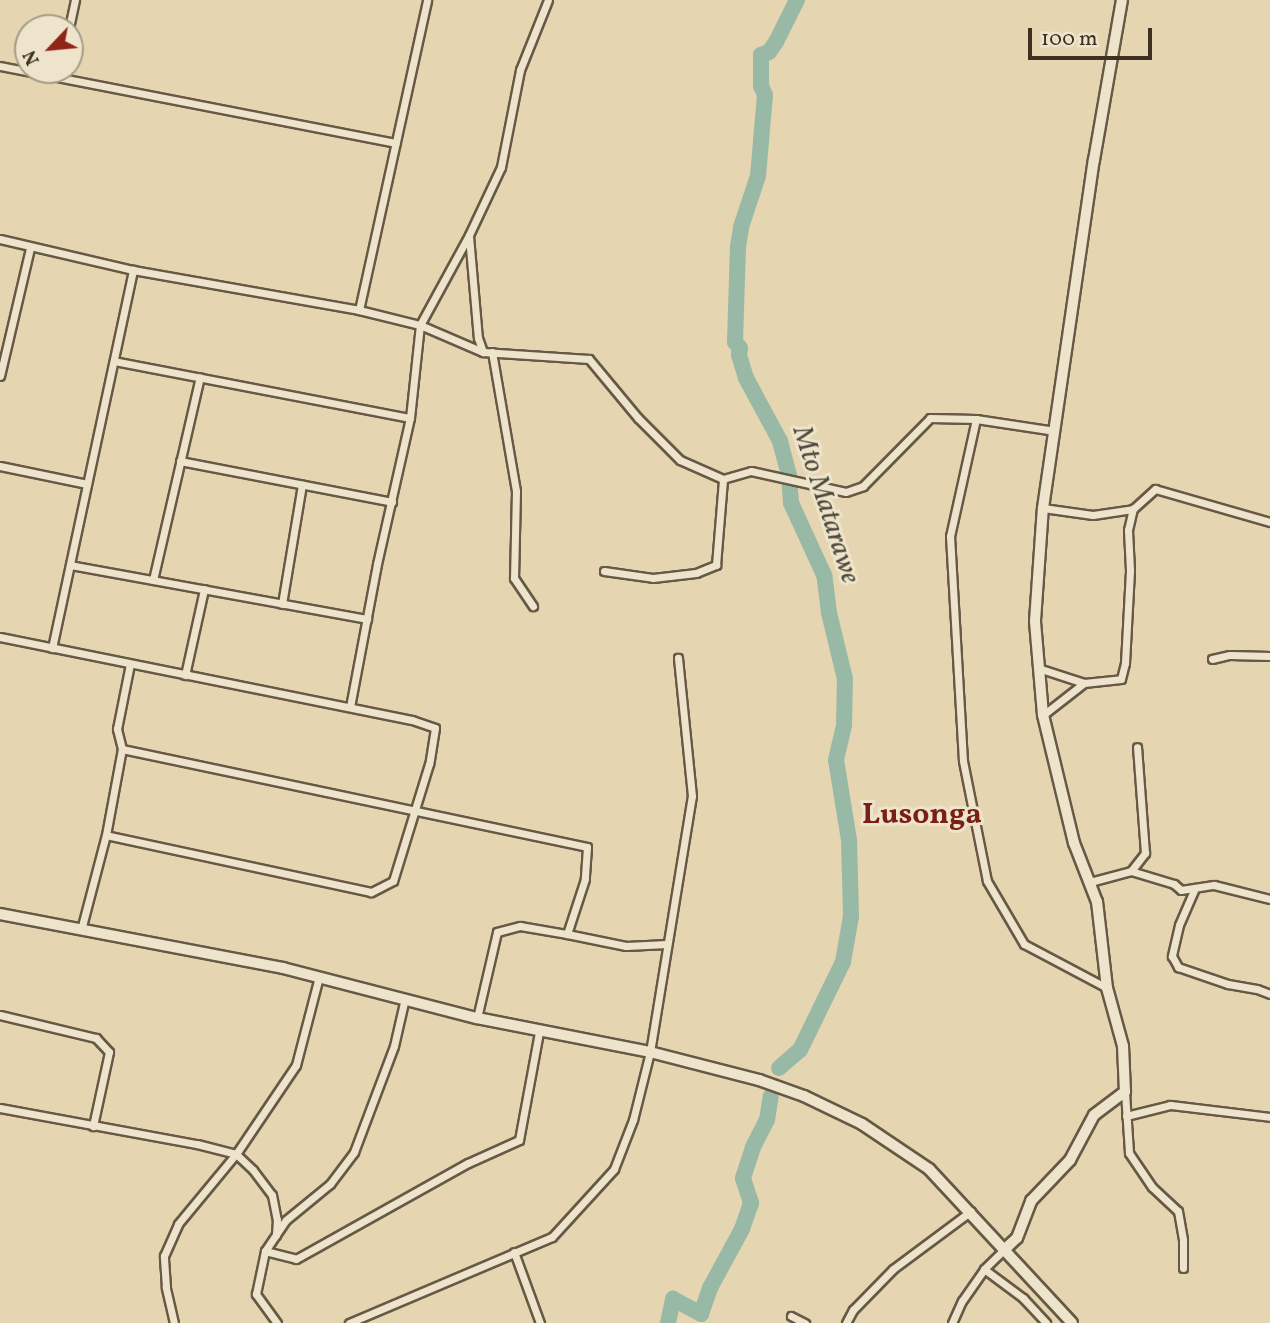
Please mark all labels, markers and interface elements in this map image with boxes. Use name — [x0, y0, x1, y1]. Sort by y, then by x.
north arrow — [14, 14, 84, 84]
scale bar — [1032, 14, 1156, 58]
text: 100 m — [1041, 25, 1098, 54]
text: N — [17, 45, 47, 69]
water label: Mto Matarawe — [784, 422, 866, 588]
district label: Lusonga — [862, 797, 982, 833]

